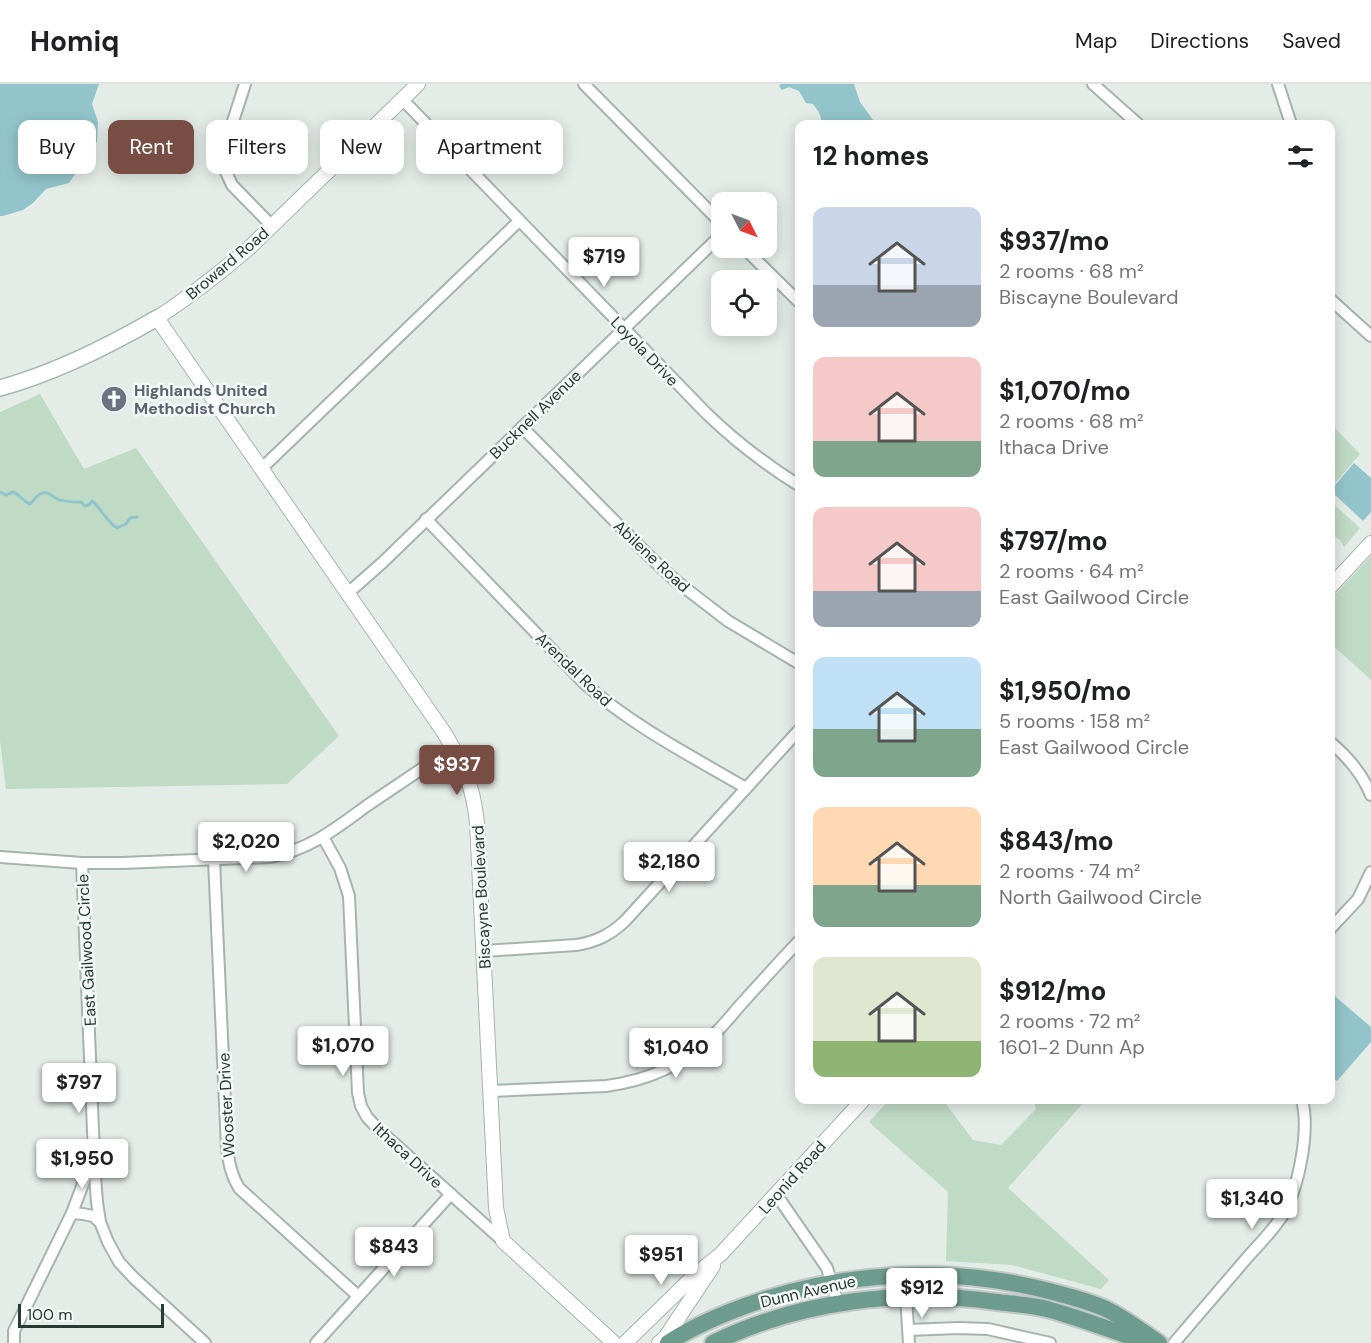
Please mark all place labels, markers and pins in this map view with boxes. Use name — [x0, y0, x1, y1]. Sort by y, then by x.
pin: $719 — [568, 237, 640, 288]
place label: Highlands United Methodist Church — [134, 380, 276, 419]
church icon: Highlands United Methodist Church — [99, 384, 129, 414]
pin: $937 — [421, 745, 493, 796]
pin: $2,020 — [197, 822, 295, 873]
pin: $2,180 — [620, 842, 718, 893]
pin: $1,070 — [294, 1026, 392, 1077]
pin: $1,040 — [627, 1028, 725, 1079]
pin: $797 — [43, 1063, 115, 1114]
pin: $1,950 — [33, 1139, 131, 1190]
pin: $1,340 — [1203, 1179, 1301, 1230]
pin: $843 — [358, 1227, 430, 1278]
pin: $951 — [625, 1235, 697, 1286]
pin: $912 — [886, 1268, 958, 1319]

